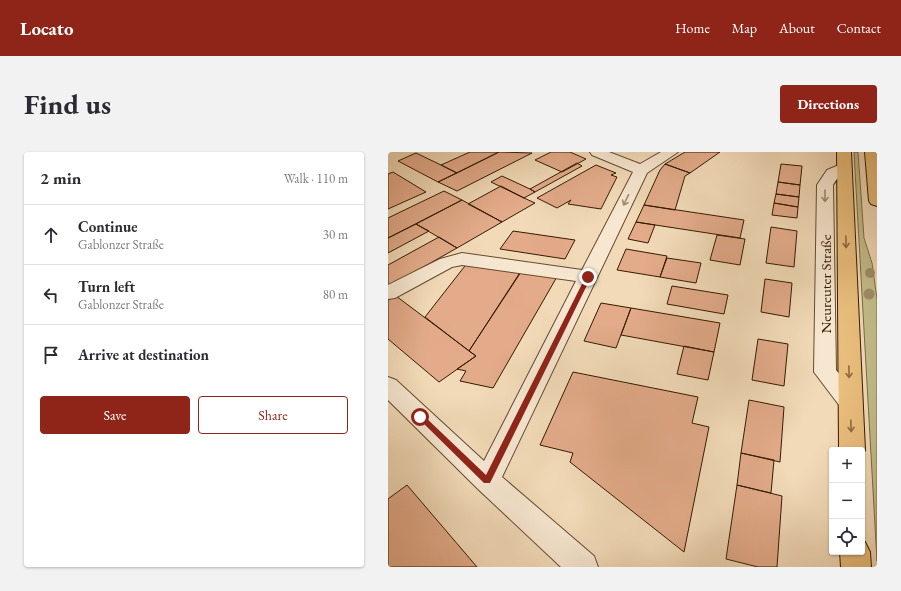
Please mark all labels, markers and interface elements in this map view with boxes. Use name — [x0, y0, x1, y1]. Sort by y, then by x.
text: Locato — [20, 16, 74, 41]
text: Home — [675, 19, 710, 37]
text: Map — [732, 19, 757, 37]
text: About — [779, 19, 815, 37]
text: Contact — [837, 19, 881, 37]
button: Directions — [780, 85, 877, 123]
text: Find us — [24, 86, 111, 122]
text: 2 min — [40, 167, 81, 189]
text: Walk · 110 m — [284, 170, 348, 187]
one-way arrow — [821, 189, 829, 202]
one-way arrow — [622, 193, 630, 205]
text: Continue — [78, 217, 138, 236]
icon: ahead — [40, 224, 62, 246]
text: 30 m — [323, 226, 348, 243]
street label: Neureuter Straße — [816, 234, 835, 334]
one-way arrow — [842, 235, 850, 248]
text: Gablonzer Straße — [78, 236, 164, 253]
route end — [579, 268, 597, 286]
text: Turn left — [78, 277, 135, 296]
icon: left — [40, 284, 62, 306]
text: 80 m — [323, 286, 348, 303]
text: Gablonzer Straße — [78, 296, 164, 313]
icon: arrive — [40, 344, 62, 366]
text: Arrive at destination — [78, 345, 209, 364]
one-way arrow — [846, 365, 853, 378]
button: Save — [40, 396, 190, 434]
button: Share — [198, 396, 348, 434]
route start — [411, 408, 429, 426]
one-way arrow — [847, 419, 855, 432]
map controls — [829, 447, 865, 555]
button: + — [829, 447, 865, 483]
button: − — [829, 483, 865, 519]
button: locate — [829, 519, 865, 555]

